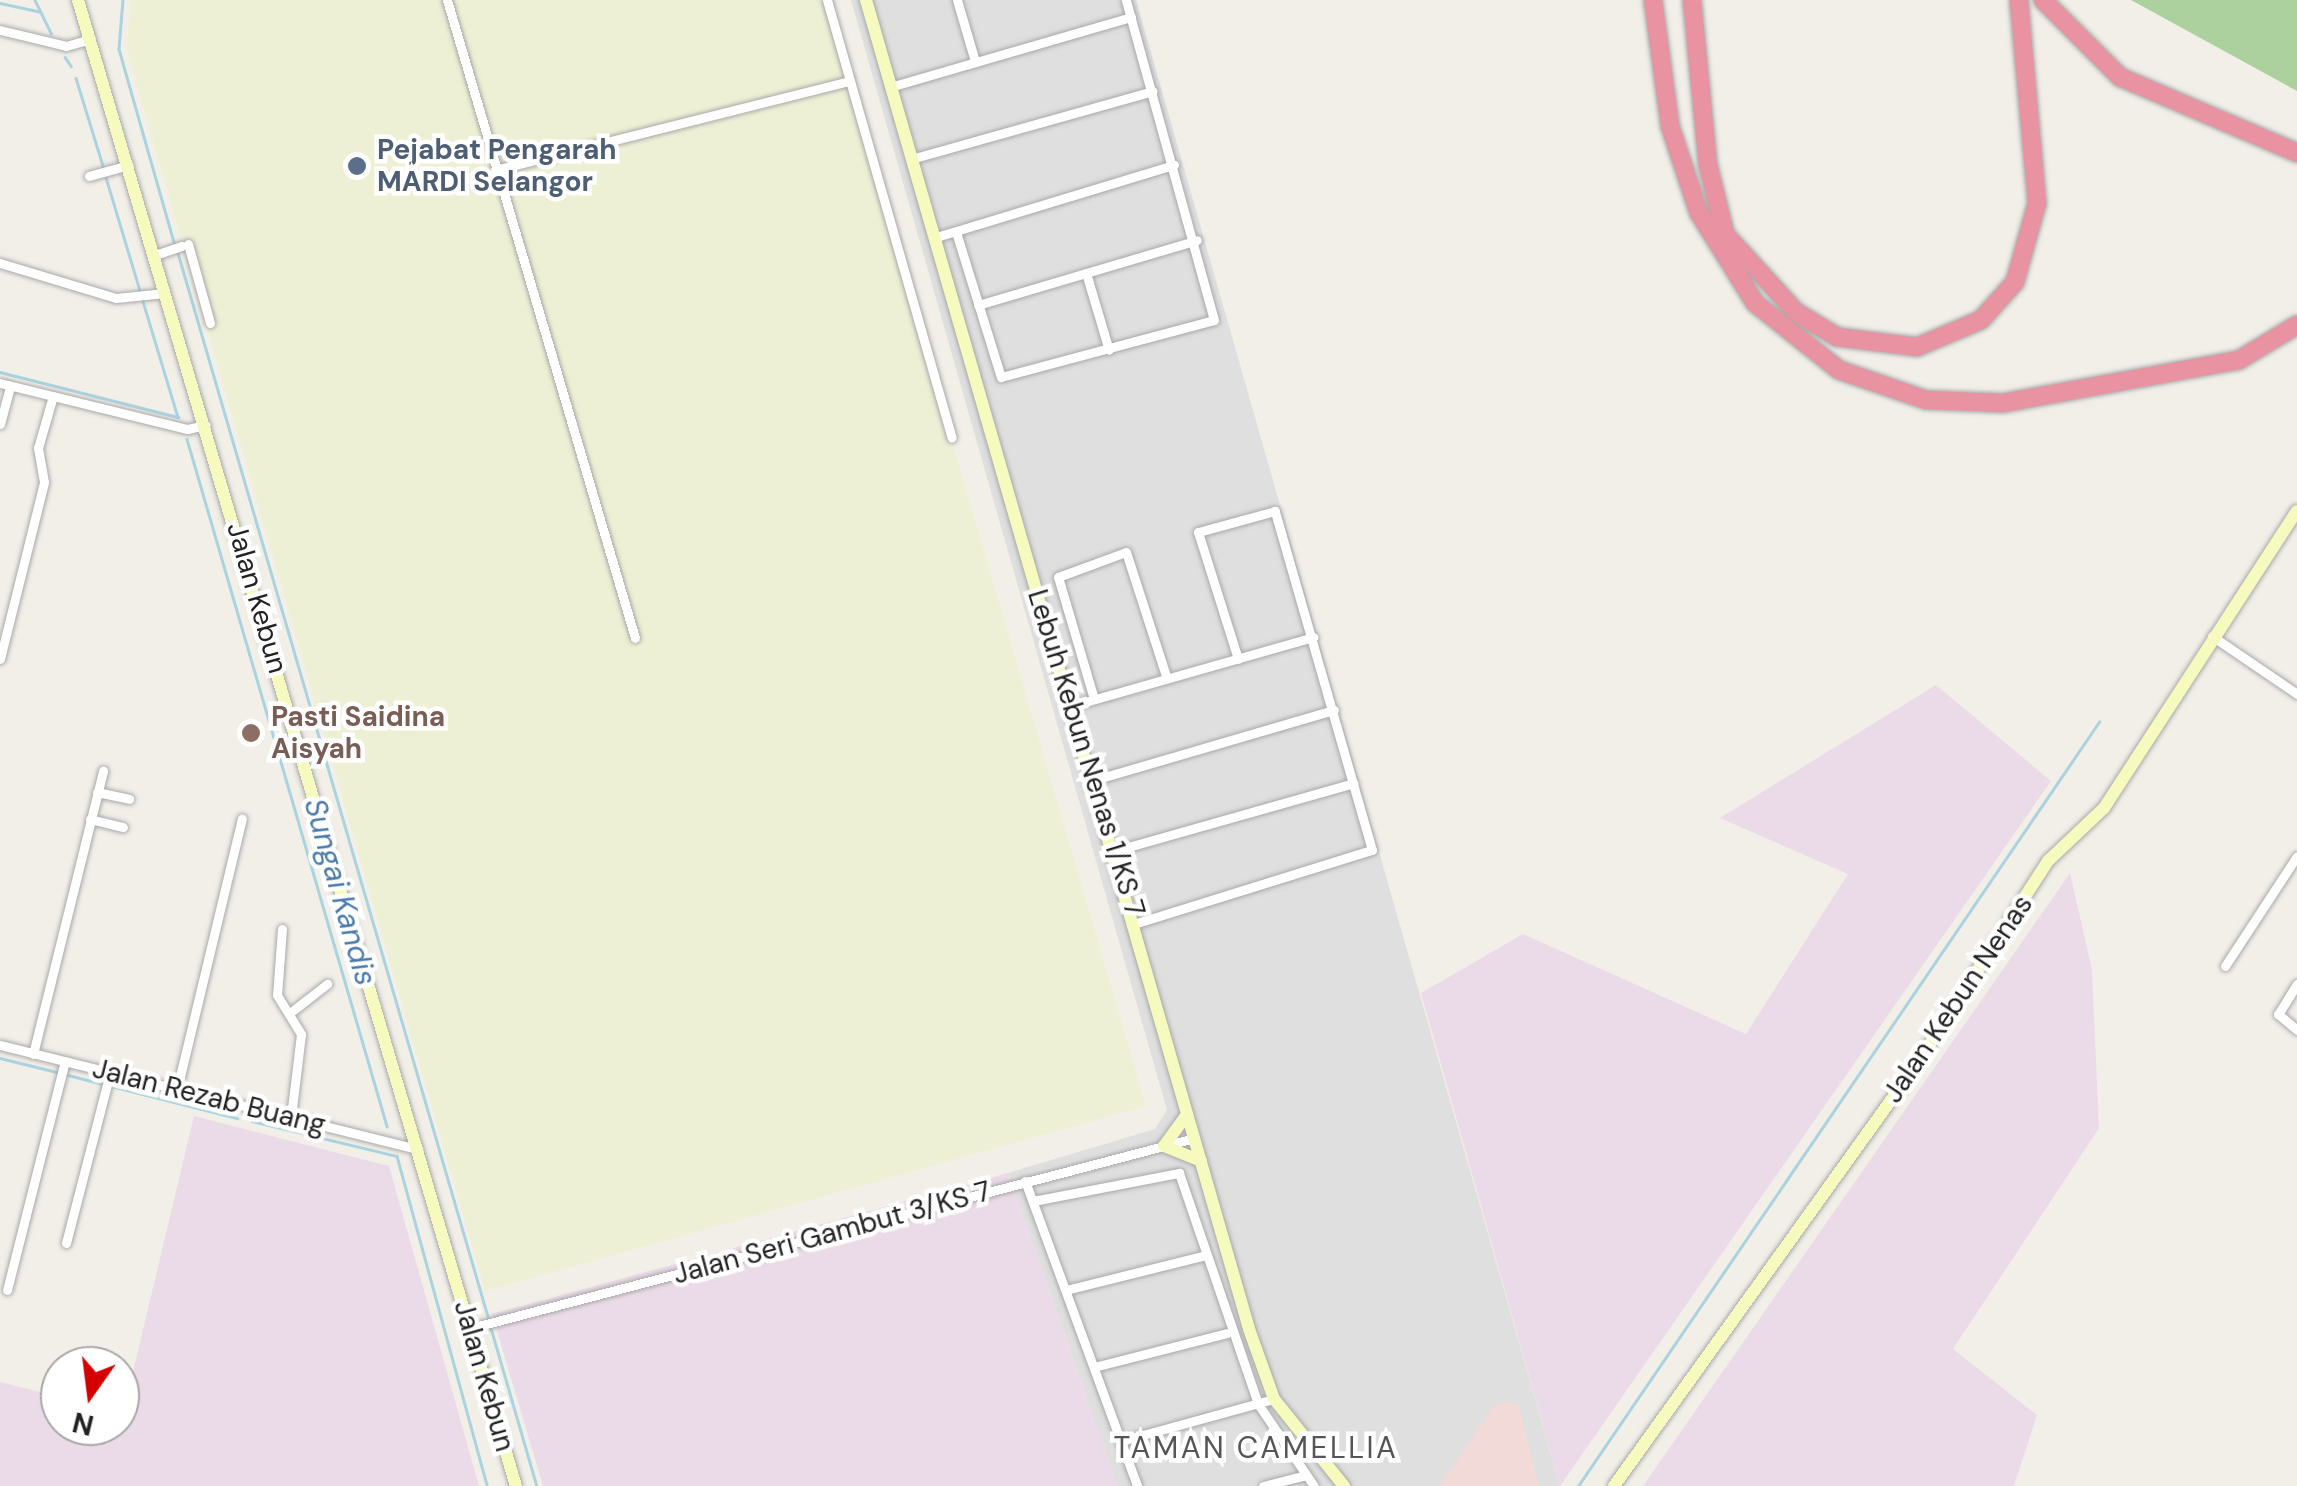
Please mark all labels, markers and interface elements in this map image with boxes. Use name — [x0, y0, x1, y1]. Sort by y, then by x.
place label: Pejabat Pengarah MARDI Selangor — [377, 133, 617, 199]
marker: Pejabat Pengarah MARDI Selangor — [346, 155, 368, 177]
street label: Jalan Kebun — [219, 519, 295, 677]
street label: Lebuh Kebun Nenas 1/KS 7 — [1020, 586, 1152, 920]
place label: Pasti Saidina Aisyah — [271, 700, 445, 766]
marker: Pasti Saidina Aisyah — [240, 722, 262, 744]
water label: Sungai Kandis — [296, 794, 384, 990]
street label: Jalan Kebun Nenas — [1876, 889, 2040, 1109]
street label: Jalan Rezab Buang — [89, 1052, 329, 1142]
street label: Jalan Seri Gambut 3/KS 7 — [670, 1174, 994, 1292]
street label: Jalan Kebun — [446, 1297, 522, 1455]
north arrow — [40, 1346, 140, 1446]
text: N — [69, 1403, 97, 1444]
district label: TAMAN CAMELLIA — [1114, 1430, 1398, 1466]

